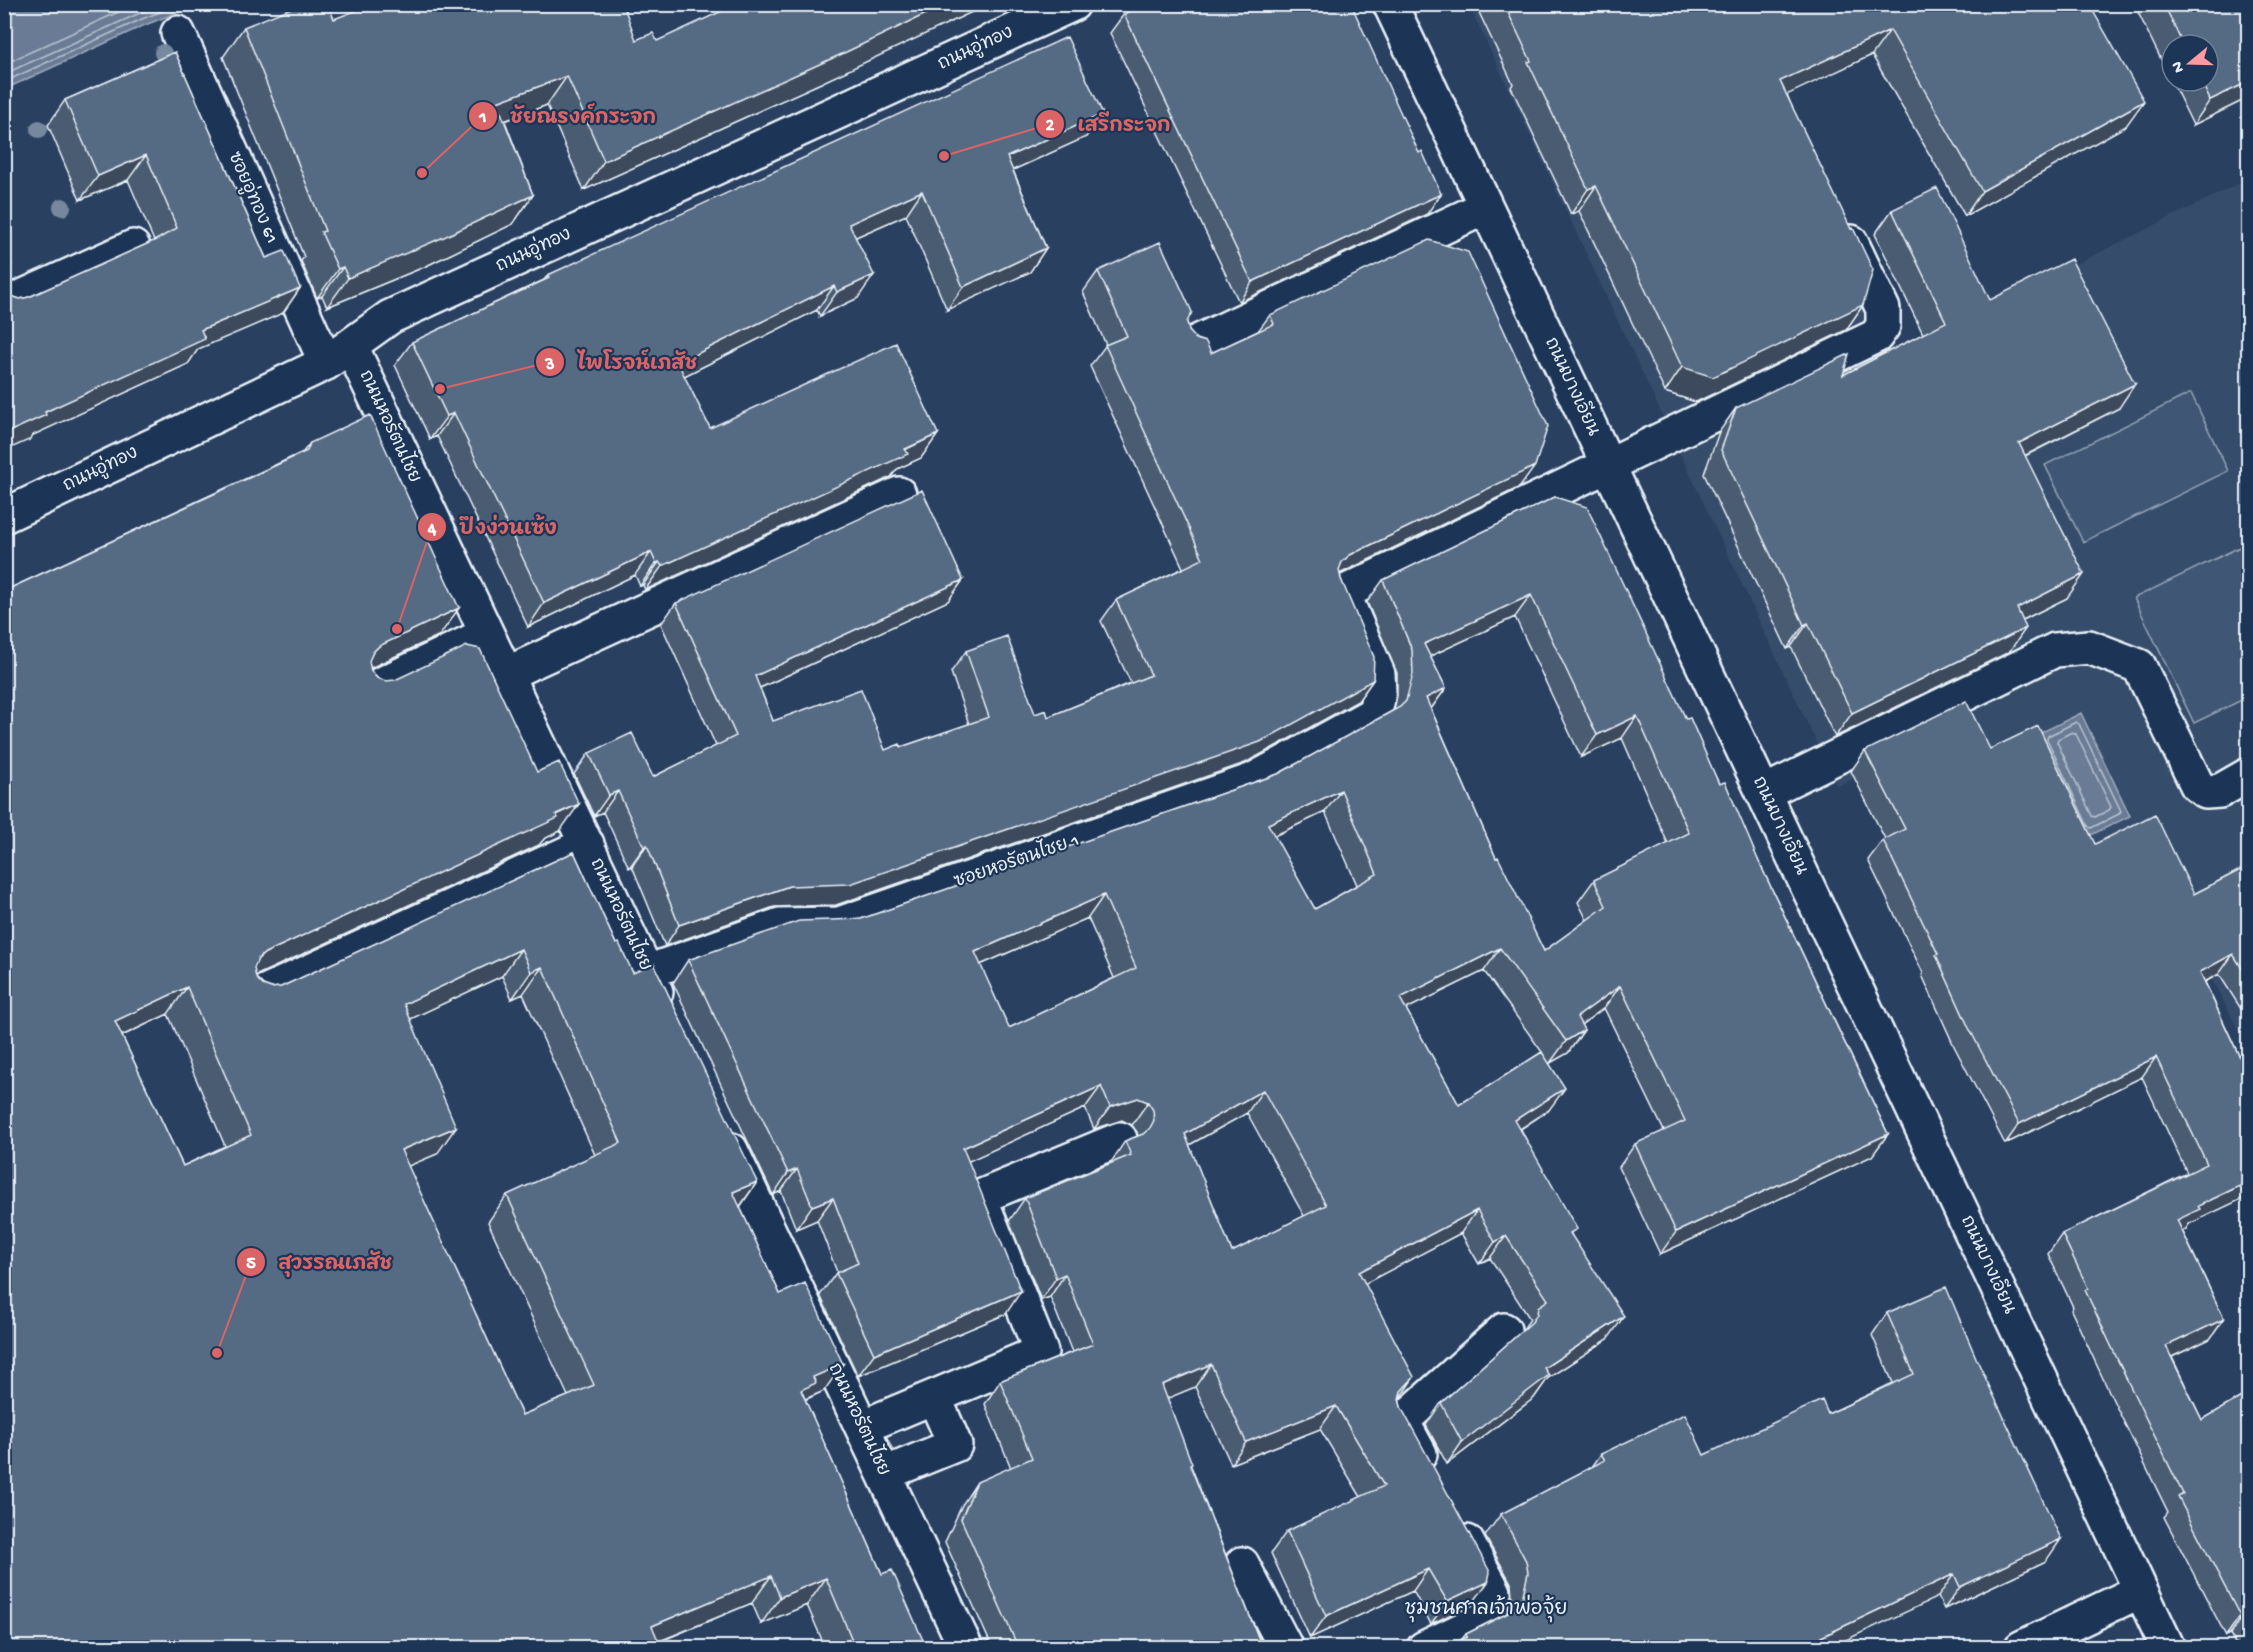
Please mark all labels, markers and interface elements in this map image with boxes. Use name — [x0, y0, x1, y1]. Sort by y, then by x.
street label: ถนนอู่ทอง — [933, 19, 1017, 76]
north arrow — [2160, 33, 2220, 93]
text: N — [2168, 58, 2190, 75]
callout: ชัยณรงค์กระจก — [468, 97, 668, 135]
text: ชัยณรงค์กระจก — [510, 103, 656, 131]
callout: เสรีกระจก — [1035, 105, 1182, 143]
text: 1 — [478, 108, 487, 129]
text: เสรีกระจก — [1078, 111, 1170, 139]
text: 2 — [1046, 116, 1055, 137]
street label: ซอยอู่ทอง 61 — [222, 147, 285, 247]
street label: ถนนอู่ทอง — [491, 221, 575, 278]
street label: ถนนบางเอียน — [1539, 333, 1607, 440]
callout: ไพโรจน์เภสัช — [535, 343, 709, 381]
text: ไพโรจน์เภสัช — [576, 349, 697, 377]
text: 3 — [544, 355, 555, 376]
street label: ถนนหอรัตนไชย — [354, 365, 429, 487]
street label: ถนนอู่ทอง — [58, 439, 142, 498]
callout: ปึงง่วนเซ้ง — [417, 508, 569, 546]
text: ปึงง่วนเซ้ง — [459, 514, 557, 542]
text: 4 — [427, 520, 437, 541]
street label: ถนนบางเอียน — [1747, 772, 1815, 879]
street label: ซอยหอรัตนไชย 1 — [950, 826, 1082, 893]
street label: ถนนหอรัตนไชย — [585, 853, 660, 975]
street label: ถนนบางเอียน — [1955, 1211, 2023, 1318]
callout: สุวรรณเภสัช — [236, 1243, 403, 1281]
text: สุวรรณเภสัช — [278, 1250, 392, 1277]
text: 5 — [246, 1254, 256, 1275]
street label: ถนนหอรัตนไชย — [823, 1358, 898, 1480]
district label: ชุมชนศาลเจ้าพ่อจุ้ย — [1405, 1594, 1567, 1623]

